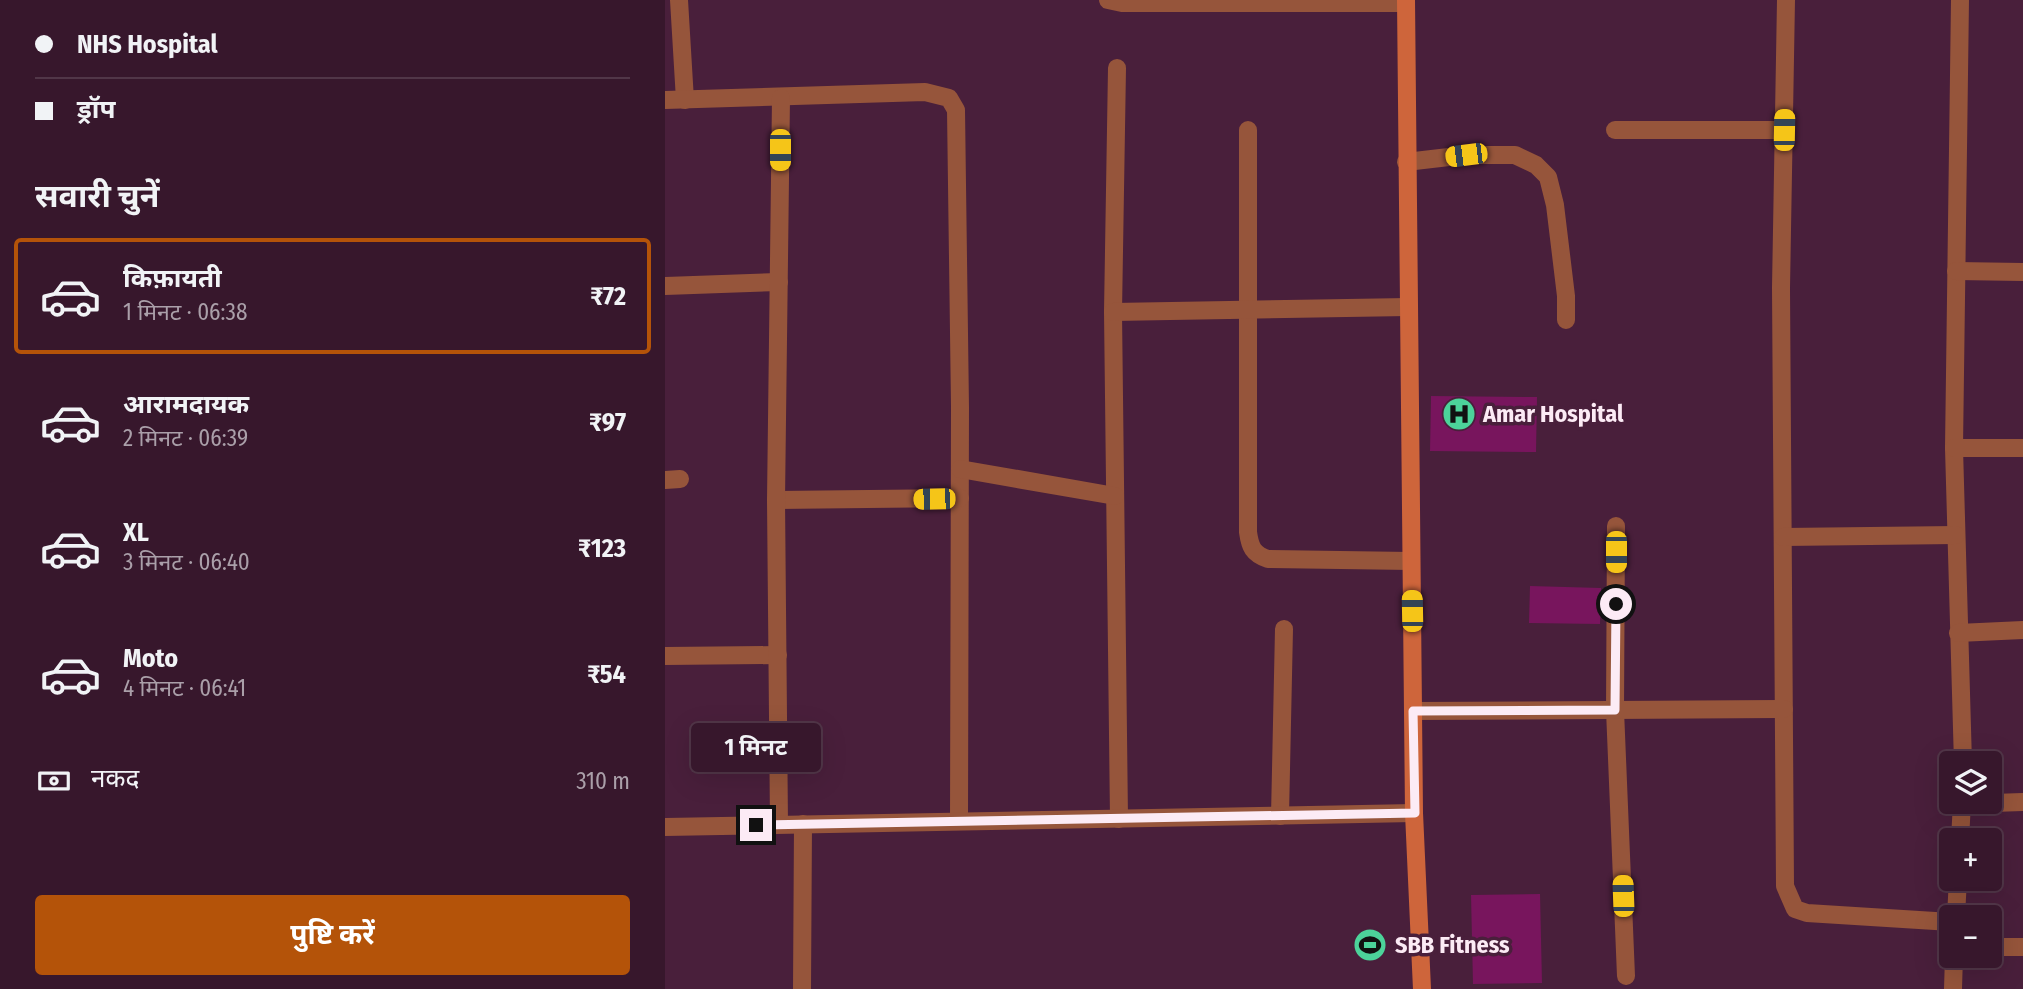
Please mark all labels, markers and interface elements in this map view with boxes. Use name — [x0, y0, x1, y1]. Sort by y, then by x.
text: NHS Hospital — [77, 29, 218, 60]
text: ड्रॉप — [77, 94, 115, 125]
car — [1774, 109, 1795, 151]
car — [770, 129, 791, 171]
car — [1444, 142, 1489, 168]
text: सवारी चुनें — [35, 177, 159, 215]
text: किफ़ायती — [123, 263, 222, 294]
icon: car — [39, 265, 102, 328]
text: ₹72 — [590, 281, 626, 312]
text: 1 मिनट · 06:38 — [123, 298, 247, 326]
text: आरामदायक — [123, 389, 249, 420]
icon: car — [39, 391, 102, 454]
hospital icon: Amar Hospital — [1440, 395, 1478, 433]
place label: Amar Hospital — [1482, 400, 1624, 428]
text: ₹97 — [589, 407, 626, 438]
text: 2 मिनट · 06:39 — [123, 424, 248, 452]
car — [913, 488, 956, 510]
icon: car — [39, 517, 102, 580]
text: XL — [123, 517, 149, 548]
car — [1606, 531, 1627, 573]
text: ₹123 — [578, 533, 626, 564]
text: 3 मिनट · 06:40 — [123, 548, 250, 576]
route start — [1600, 588, 1632, 620]
car — [1402, 590, 1423, 632]
icon: car — [39, 643, 102, 706]
text: Moto — [123, 643, 178, 674]
text: ₹54 — [587, 659, 626, 690]
text: 4 मिनट · 06:41 — [123, 674, 246, 702]
callout: 1 मिनट — [691, 724, 821, 772]
text: 1 मिनट — [725, 733, 787, 761]
map controls — [1939, 751, 2002, 968]
button: layers — [1939, 751, 2002, 814]
icon: cash — [35, 762, 73, 800]
text: नकद — [91, 763, 139, 794]
text: 310 m — [576, 767, 630, 795]
route end — [740, 809, 772, 841]
button: + — [1939, 828, 2002, 891]
car — [1612, 875, 1635, 917]
button: पुष्टि करें — [35, 895, 630, 975]
button: − — [1939, 905, 2002, 968]
sports icon: SBB Fitness — [1351, 926, 1389, 964]
place label: SBB Fitness — [1395, 931, 1510, 959]

